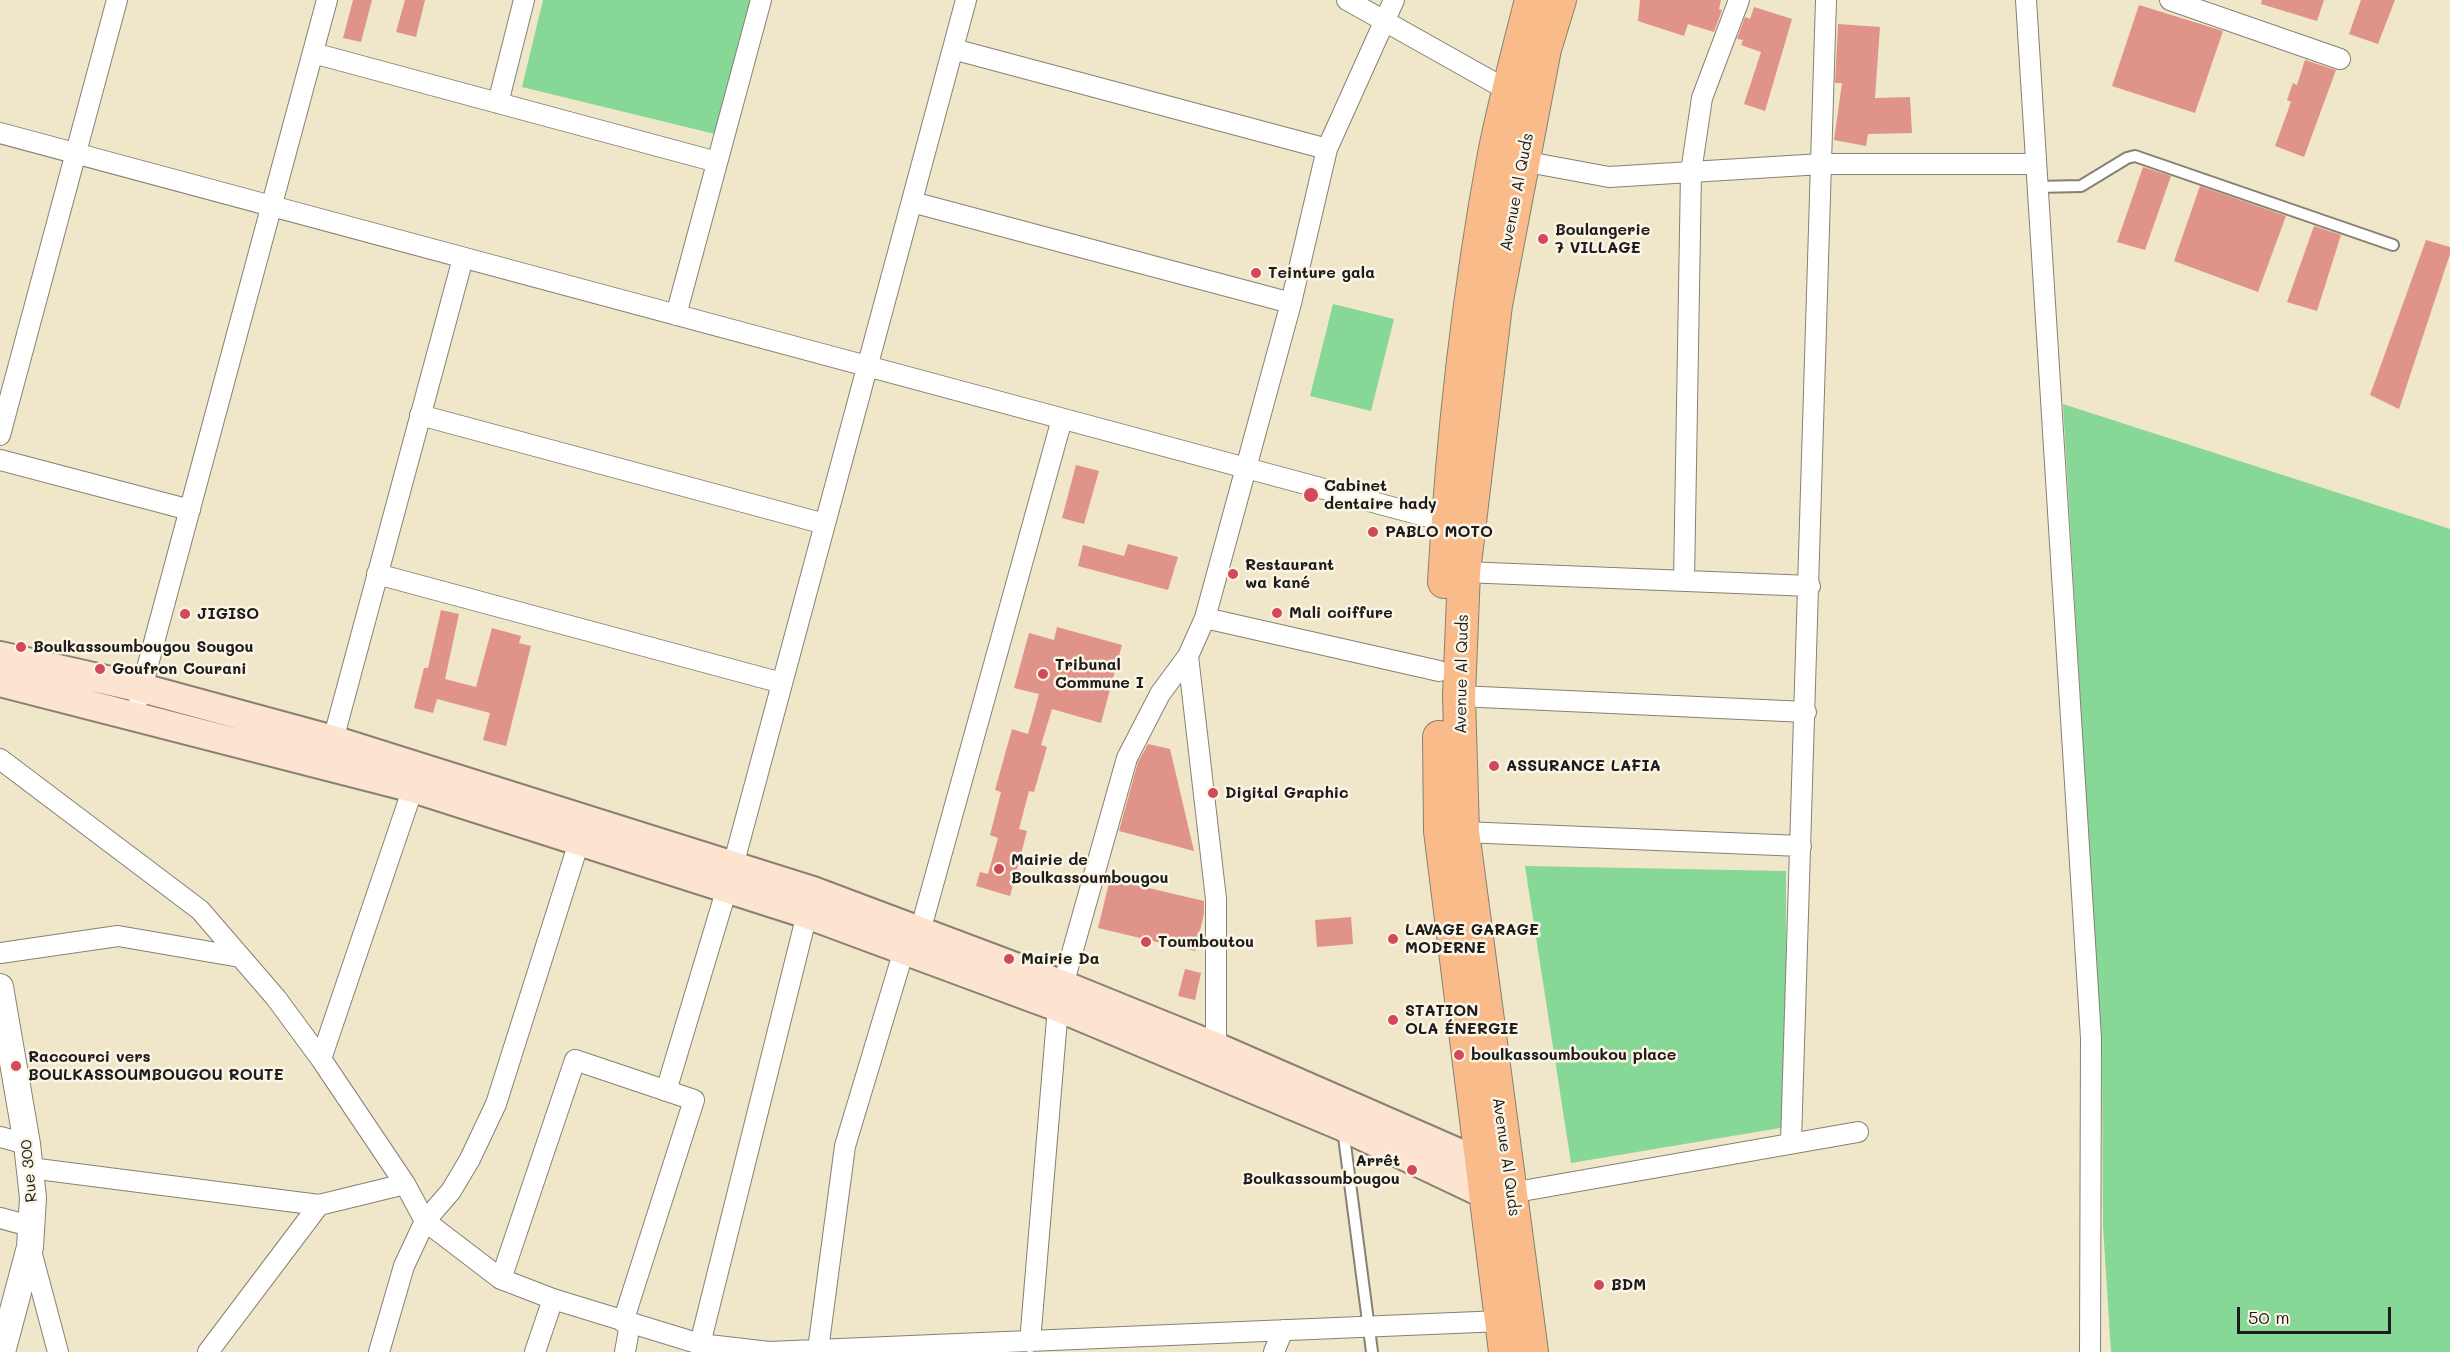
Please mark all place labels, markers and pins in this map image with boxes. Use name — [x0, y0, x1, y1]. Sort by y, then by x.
place label: Boulangerie 7 VILLAGE — [1555, 220, 1650, 258]
marker: Boulangerie 7 VILLAGE — [1536, 232, 1550, 246]
place label: Teinture gala — [1268, 263, 1375, 283]
marker: Teinture gala — [1249, 266, 1263, 280]
place label: Cabinet dentaire hady — [1324, 476, 1437, 514]
marker: Cabinet dentaire hady — [1302, 486, 1320, 504]
place label: PABLO MOTO — [1385, 522, 1493, 542]
marker: PABLO MOTO — [1366, 525, 1380, 539]
place label: Restaurant wa kané — [1245, 555, 1334, 593]
marker: Restaurant wa kané — [1226, 567, 1240, 581]
place label: Mali coiffure — [1289, 603, 1393, 623]
place label: JIGISO — [197, 604, 259, 624]
marker: Mali coiffure — [1270, 606, 1284, 620]
marker: JIGISO — [178, 607, 192, 621]
place label: Boulkassoumbougou Sougou — [33, 637, 254, 657]
marker: Boulkassoumbougou Sougou — [14, 640, 28, 654]
place label: Tribunal Commune I — [1055, 655, 1144, 693]
place label: Goufron Courani — [112, 659, 247, 679]
marker: Goufron Courani — [93, 662, 107, 676]
marker: Tribunal Commune I — [1036, 667, 1050, 681]
place label: ASSURANCE LAFIA — [1506, 756, 1661, 776]
marker: ASSURANCE LAFIA — [1487, 759, 1501, 773]
place label: Digital Graphic — [1225, 783, 1349, 803]
marker: Digital Graphic — [1206, 786, 1220, 800]
place label: Mairie de Boulkassoumbougou — [1011, 850, 1169, 888]
marker: Mairie de Boulkassoumbougou — [992, 862, 1006, 876]
place label: LAVAGE GARAGE MODERNE — [1405, 920, 1539, 958]
place label: Toumboutou — [1158, 932, 1254, 952]
marker: LAVAGE GARAGE MODERNE — [1386, 932, 1400, 946]
marker: Toumboutou — [1139, 935, 1153, 949]
place label: Mairie Da — [1021, 949, 1100, 969]
marker: Mairie Da — [1002, 952, 1016, 966]
place label: STATION OLA ÉNERGIE — [1405, 1001, 1519, 1039]
marker: STATION OLA ÉNERGIE — [1386, 1013, 1400, 1027]
place label: boulkassoumboukou place — [1471, 1045, 1676, 1065]
place label: Raccourci vers BOULKASSOUMBOUGOU ROUTE — [28, 1047, 284, 1085]
marker: boulkassoumboukou place — [1452, 1048, 1466, 1062]
marker: Raccourci vers BOULKASSOUMBOUGOU ROUTE — [9, 1059, 23, 1073]
place label: Arrêt Boulkassoumbougou — [1242, 1151, 1400, 1189]
marker: Arrêt Boulkassoumbougou — [1405, 1163, 1419, 1177]
place label: BDM — [1611, 1275, 1646, 1295]
marker: BDM — [1592, 1278, 1606, 1292]

